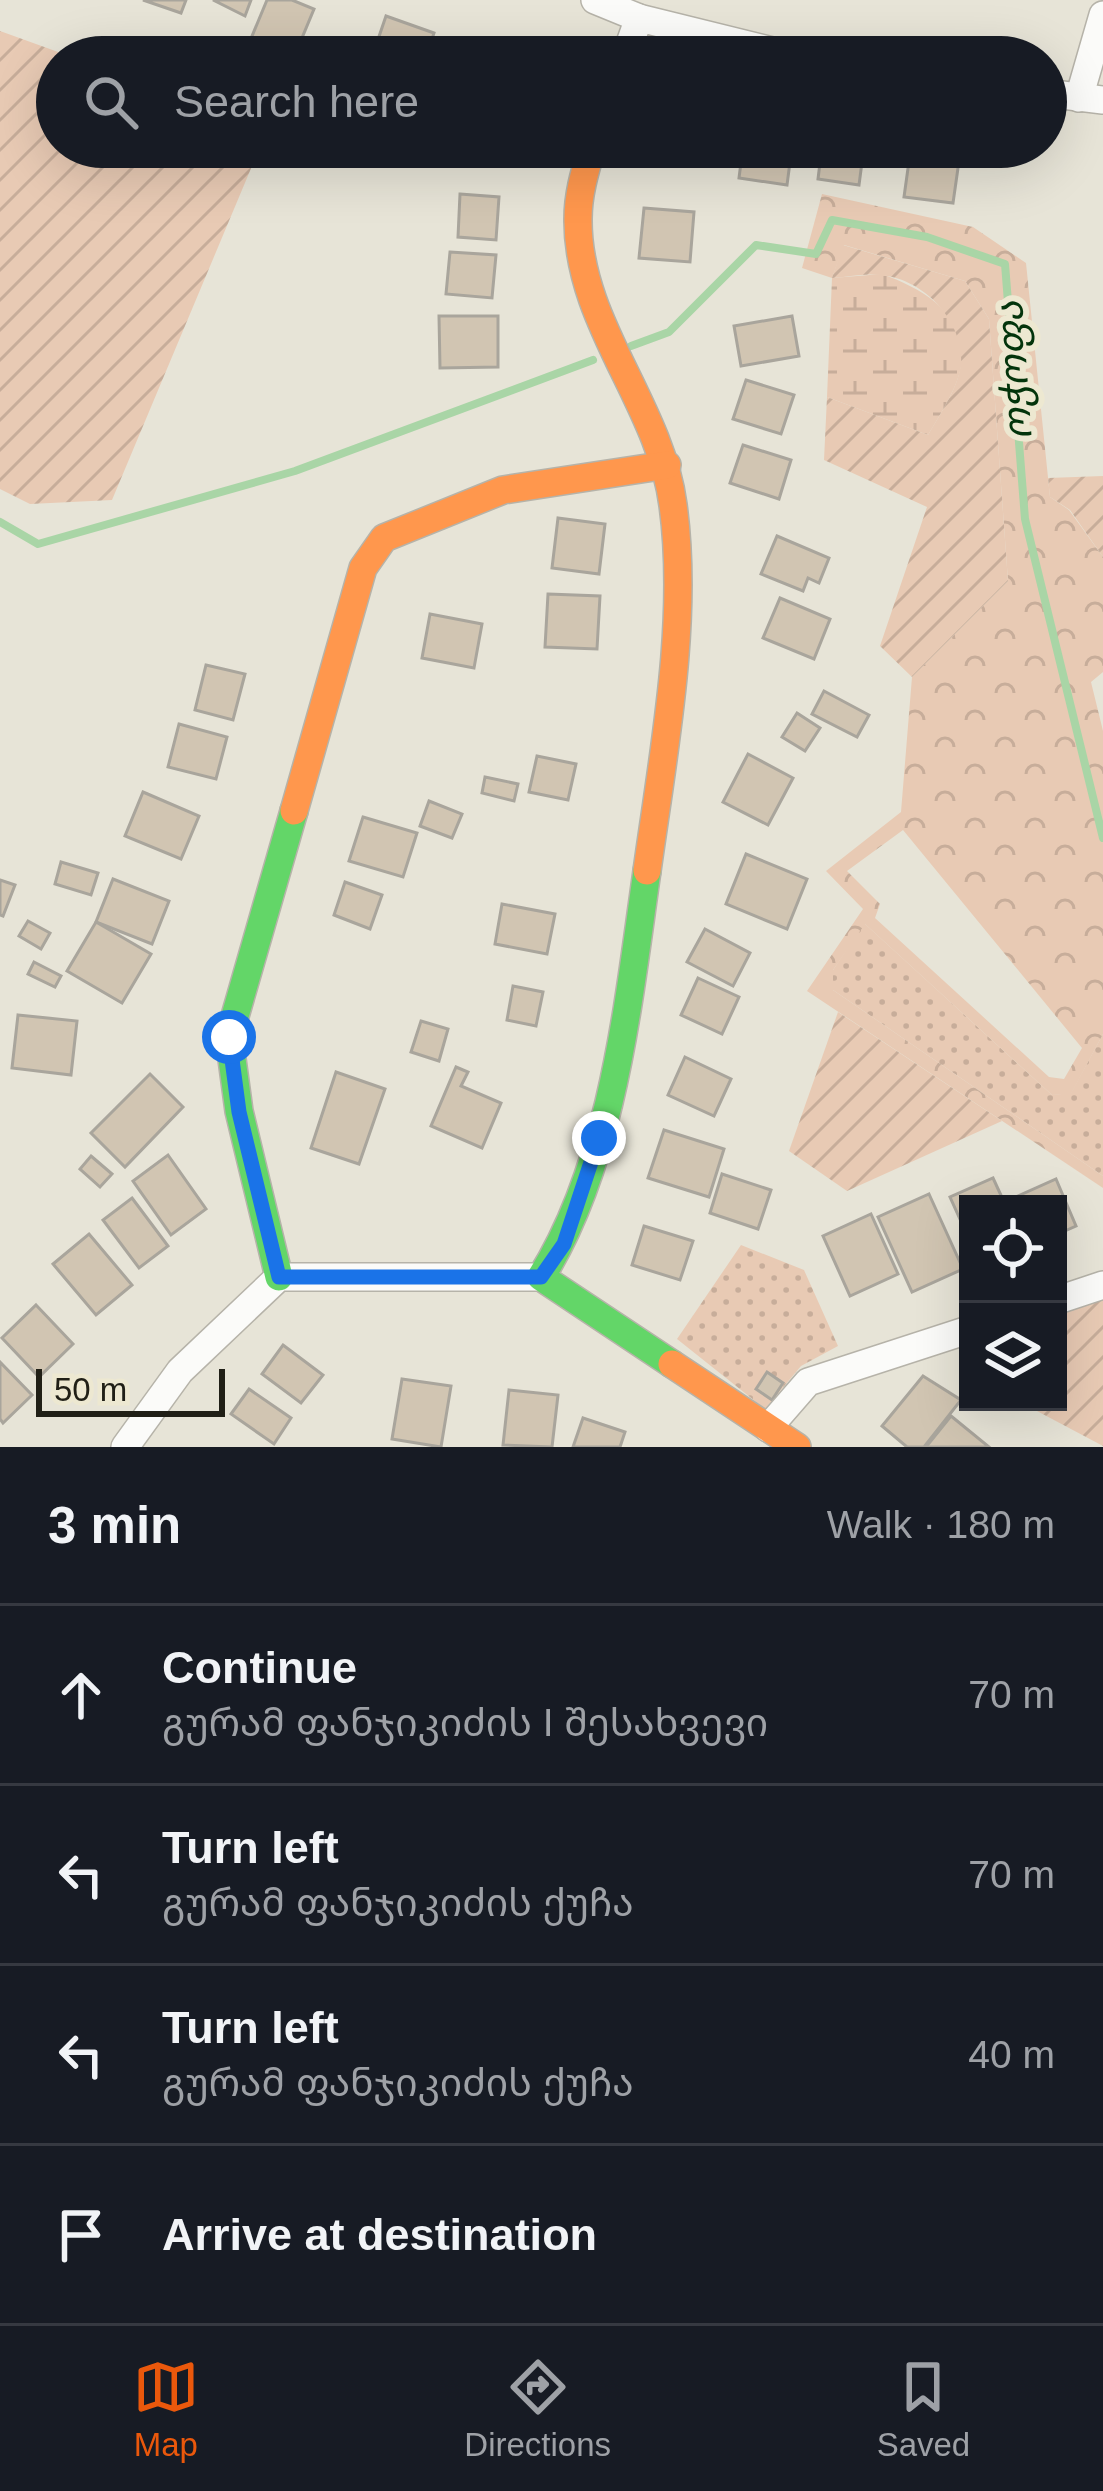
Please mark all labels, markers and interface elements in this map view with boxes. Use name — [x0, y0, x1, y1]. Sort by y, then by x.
search box — [36, 36, 1067, 168]
icon: search — [78, 69, 144, 135]
text: Search here — [174, 76, 419, 127]
water label: ოჭოფა — [987, 299, 1042, 442]
route start — [202, 1010, 256, 1064]
route end — [572, 1111, 626, 1165]
map controls — [959, 1195, 1067, 1411]
button: locate — [959, 1195, 1067, 1303]
button: layers — [959, 1303, 1067, 1411]
scale bar — [36, 1363, 225, 1416]
text: 50 m — [54, 1371, 127, 1408]
text: 3 min — [48, 1497, 181, 1554]
text: Walk · 180 m — [827, 1503, 1055, 1546]
text: Continue — [162, 1642, 357, 1693]
icon: ahead — [48, 1662, 114, 1728]
text: 70 m — [968, 1673, 1055, 1716]
text: გურამ ფანჯიკიძის I შესახვევი — [162, 1701, 768, 1744]
text: Turn left — [162, 1822, 339, 1873]
icon: left — [48, 1842, 114, 1908]
text: 70 m — [968, 1853, 1055, 1896]
text: გურამ ფანჯიკიძის ქუჩა — [162, 1881, 634, 1924]
text: Turn left — [162, 2002, 339, 2053]
icon: left — [48, 2022, 114, 2088]
text: 40 m — [968, 2033, 1055, 2076]
text: გურამ ფანჯიკიძის ქუჩა — [162, 2061, 634, 2104]
icon: arrive — [48, 2202, 114, 2268]
text: Arrive at destination — [162, 2209, 597, 2260]
tab: Map — [133, 2354, 199, 2464]
tab: Directions — [464, 2354, 611, 2464]
tab: Saved — [877, 2354, 970, 2464]

